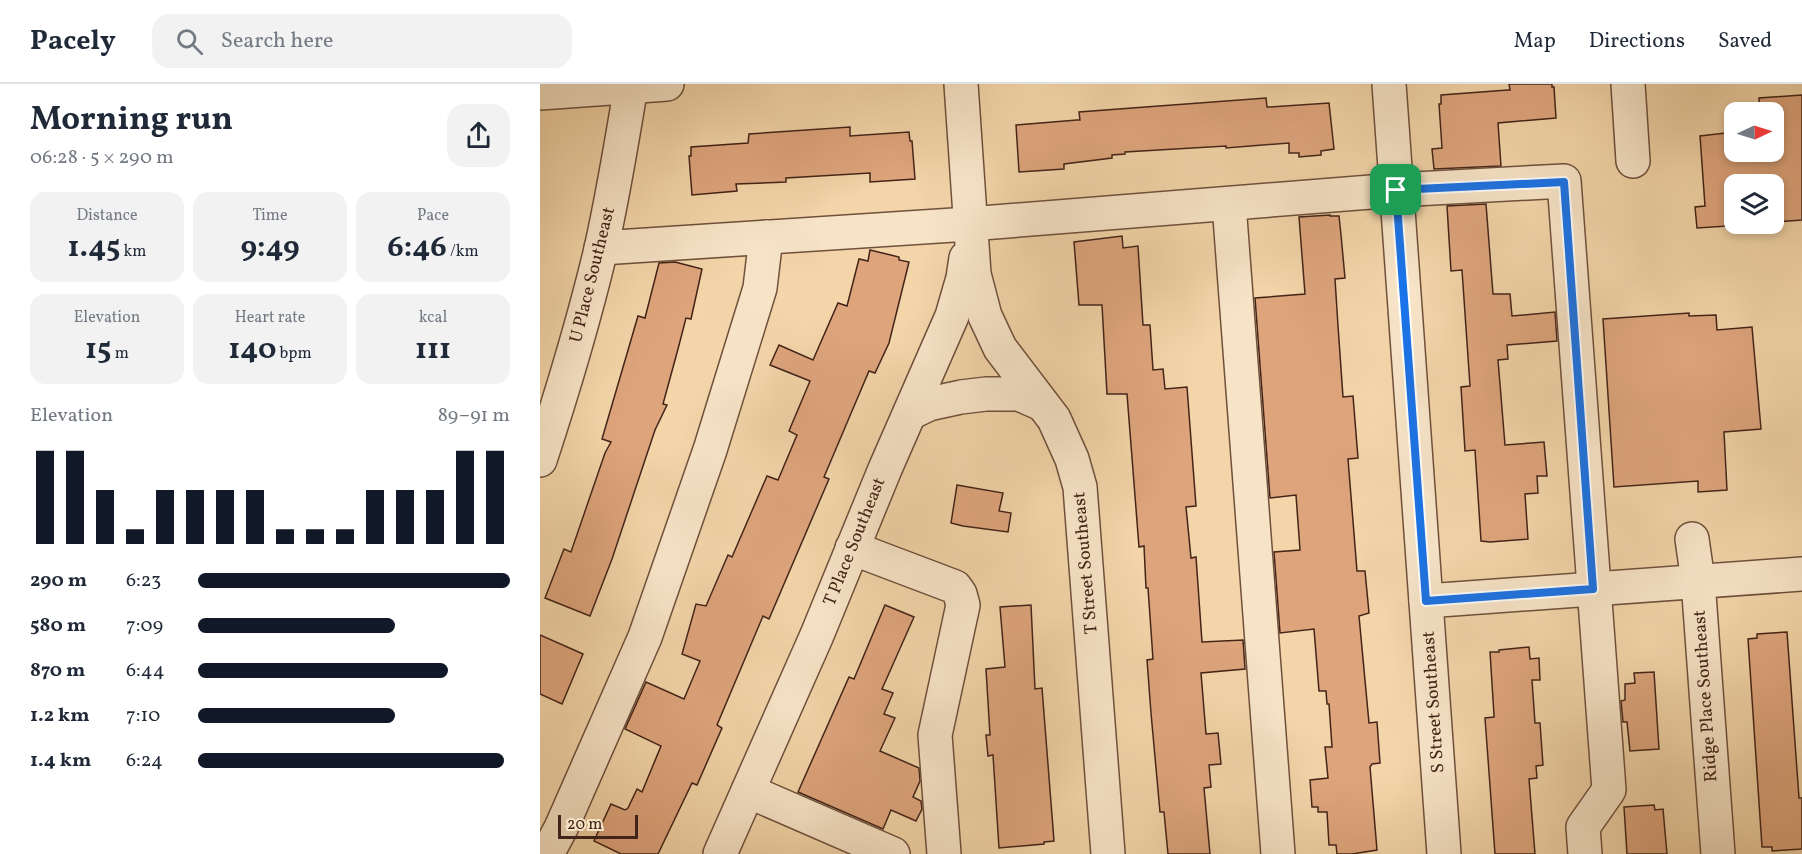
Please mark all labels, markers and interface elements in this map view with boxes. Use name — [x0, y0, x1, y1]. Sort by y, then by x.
search box — [152, 14, 572, 68]
text: Pacely — [30, 22, 116, 61]
icon: search — [173, 25, 206, 58]
text: Search here — [221, 26, 334, 57]
text: Map — [1514, 27, 1556, 56]
text: Directions — [1589, 27, 1685, 56]
text: Saved — [1718, 27, 1772, 56]
text: Morning run — [30, 98, 233, 144]
north arrow — [1724, 102, 1784, 162]
map controls — [1724, 102, 1784, 234]
button: share — [447, 104, 510, 167]
text: 06:28 · 5 × 290 m — [30, 144, 174, 172]
pin — [1370, 164, 1421, 215]
icon: arrive — [1379, 173, 1412, 206]
button: layers — [1724, 174, 1784, 234]
text: Distance — [76, 205, 138, 227]
text: Time — [252, 205, 288, 227]
text: Pace — [417, 205, 449, 227]
street label: U Place Southeast — [564, 205, 622, 345]
text: 1.45 — [68, 227, 120, 269]
text: 9:49 — [240, 227, 300, 269]
text: 6:46 — [387, 227, 447, 269]
text: km — [120, 241, 146, 263]
text: /km — [447, 241, 479, 263]
text: Elevation — [74, 307, 140, 329]
text: Heart rate — [235, 307, 305, 329]
text: kcal — [419, 307, 447, 329]
text: 15 — [85, 329, 112, 371]
text: 140 — [228, 329, 276, 371]
text: 111 — [415, 329, 451, 371]
text: m — [112, 343, 129, 365]
text: bpm — [276, 343, 312, 365]
text: Elevation — [30, 402, 113, 430]
text: 89–91 m — [438, 402, 510, 430]
street label: T Place Southeast — [818, 474, 892, 610]
street label: T Street Southeast — [1067, 491, 1105, 635]
text: 290 m — [30, 567, 87, 595]
text: 6:23 — [126, 567, 161, 595]
street label: Ridge Place Southeast — [1688, 609, 1724, 783]
text: 580 m — [30, 612, 86, 640]
text: 7:09 — [126, 612, 163, 640]
street label: S Street Southeast — [1417, 630, 1451, 774]
text: 870 m — [30, 657, 85, 685]
text: 6:44 — [126, 657, 165, 685]
text: 1.2 km — [30, 702, 90, 730]
text: 7:10 — [126, 702, 160, 730]
text: 1.4 km — [30, 747, 91, 775]
text: 6:24 — [126, 747, 163, 775]
scale bar — [558, 812, 638, 840]
text: 20 m — [567, 814, 602, 836]

